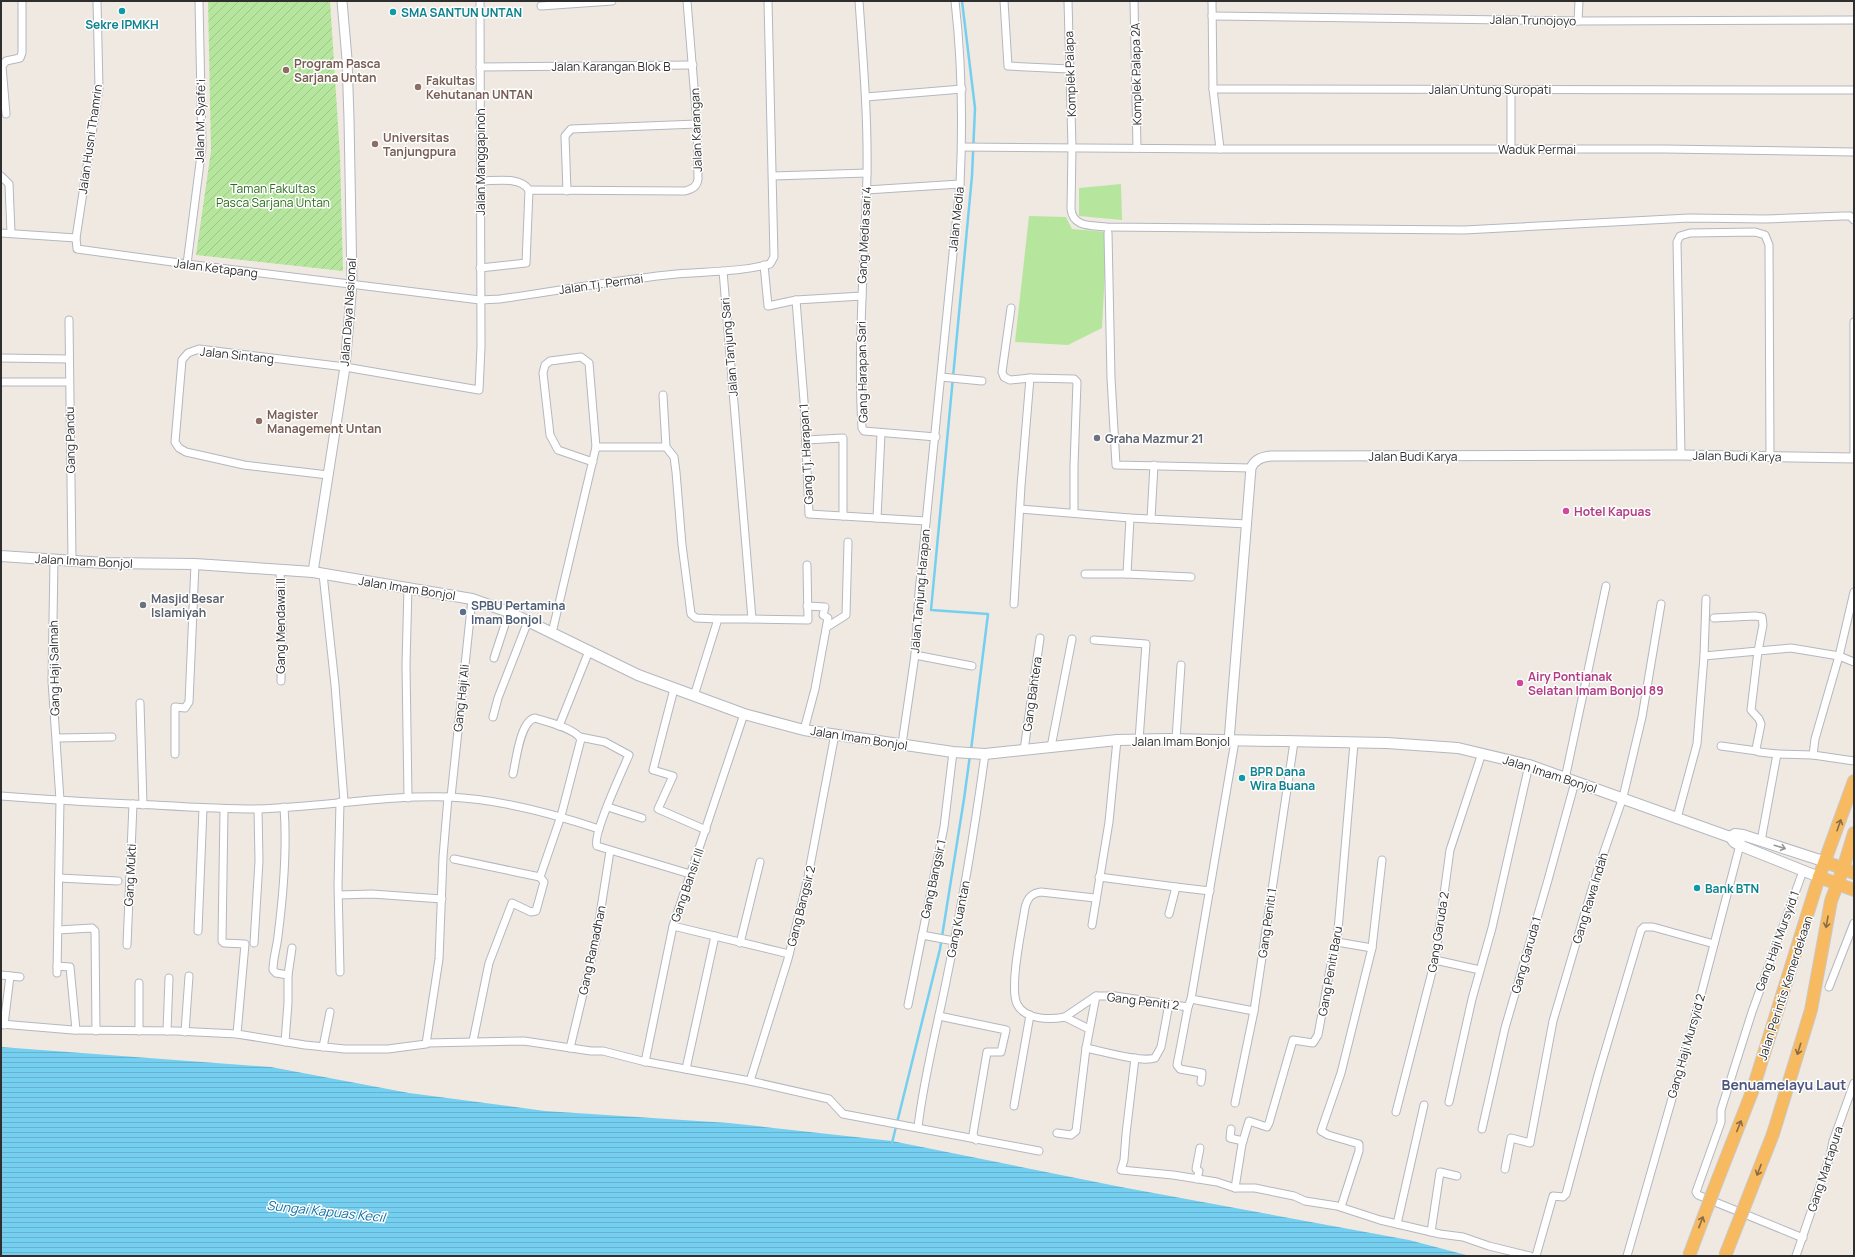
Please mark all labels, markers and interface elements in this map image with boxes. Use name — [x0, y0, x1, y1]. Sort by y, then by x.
place label: SMA SANTUN UNTAN — [401, 4, 522, 21]
marker: Sekre IPMKH — [117, 6, 127, 16]
marker: SMA SANTUN UNTAN — [388, 7, 398, 17]
street label: Jalan Trunojoyo — [1490, 11, 1576, 29]
place label: Sekre IPMKH — [85, 16, 159, 33]
street label: Komplek Palapa 2A — [1127, 22, 1145, 125]
street label: Komplek Palapa — [1060, 31, 1080, 117]
place label: Program Pasca Sarjana Untan — [294, 55, 381, 86]
street label: Jalan Karangan Blok B — [551, 58, 671, 75]
marker: Program Pasca Sarjana Untan — [281, 65, 291, 75]
place label: Fakultas Kehutanan UNTAN — [426, 72, 533, 103]
street label: Jalan M. Syafe'i — [191, 79, 209, 163]
street label: Jalan Untung Suropati — [1429, 81, 1551, 98]
marker: Fakultas Kehutanan UNTAN — [413, 82, 423, 92]
street label: Jalan Husni Thamrin — [74, 83, 106, 195]
street label: Jalan Karangan — [686, 88, 706, 172]
street label: Jalan Manggapinoh — [472, 108, 489, 216]
place label: Universitas Tanjungpura — [383, 129, 456, 160]
marker: Universitas Tanjungpura — [370, 139, 380, 149]
street label: Waduk Permai — [1498, 141, 1576, 158]
park label: Taman Fakultas Pasca Sarjana Untan — [216, 180, 330, 211]
street label: Gang Media sari 4 — [853, 186, 875, 284]
street label: Jalan Media — [944, 186, 968, 252]
street label: Jalan Ketapang — [173, 254, 259, 282]
street label: Jalan Daya Nasional — [336, 257, 360, 367]
street label: Jalan Tj. Permai — [558, 270, 644, 298]
street label: Jalan Tanjung Sari — [716, 297, 742, 397]
street label: Gang Harapan Sari — [853, 321, 871, 423]
street label: Jalan Sintang — [199, 343, 275, 367]
street label: Gang Tj. Harapan 1 — [795, 403, 817, 505]
street label: Gang Pandu — [61, 406, 79, 474]
place label: Magister Management Untan — [267, 406, 382, 437]
marker: Magister Management Untan — [254, 416, 264, 426]
place label: Graha Mazmur 21 — [1105, 430, 1204, 447]
marker: Graha Mazmur 21 — [1092, 433, 1102, 443]
street label: Jalan Budi Karya — [1692, 447, 1782, 465]
street label: Jalan Budi Karya — [1369, 448, 1457, 465]
place label: Hotel Kapuas — [1574, 503, 1651, 520]
marker: Hotel Kapuas — [1561, 506, 1571, 516]
street label: Jalan Tanjung Harapan — [906, 528, 934, 654]
street label: Jalan Imam Bonjol — [35, 550, 133, 572]
street label: Jalan Imam Bonjol — [357, 572, 457, 604]
street label: Gang Mendawai II — [272, 578, 289, 674]
place label: Masjid Besar Islamiyah — [151, 590, 225, 621]
place label: SPBU Pertamina Imam Bonjol — [471, 597, 566, 628]
marker: Masjid Besar Islamiyah — [138, 600, 148, 610]
marker: SPBU Pertamina Imam Bonjol — [458, 607, 468, 617]
street label: Gang Haji Salmah — [45, 620, 63, 716]
street label: Gang Bahtera — [1018, 656, 1046, 732]
street label: Gang Haji Ali — [449, 663, 473, 733]
place label: Airy Pontianak Selatan Imam Bonjol 89 — [1528, 668, 1664, 699]
marker: Airy Pontianak Selatan Imam Bonjol 89 — [1515, 678, 1525, 688]
street label: Jalan Imam Bonjol — [809, 722, 909, 754]
street label: Jalan Imam Bonjol — [1132, 733, 1230, 750]
street label: Jalan Imam Bonjol — [1501, 751, 1599, 797]
place label: BPR Dana Wira Buana — [1250, 763, 1315, 794]
marker: BPR Dana Wira Buana — [1237, 773, 1247, 783]
one-way arrow — [1835, 819, 1843, 831]
street label: Gang Bangsir 1 — [916, 838, 950, 920]
street label: Gang Mukti — [120, 843, 140, 907]
one-way arrow — [1774, 844, 1787, 851]
street label: Gang Bansir III — [666, 846, 708, 924]
street label: Gang Rawa Indah — [1568, 850, 1612, 946]
street label: Gang Bangsir 2 — [783, 864, 819, 948]
street label: Gang Kuantan — [942, 879, 974, 959]
place label: Bank BTN — [1705, 880, 1759, 897]
marker: Bank BTN — [1692, 883, 1702, 893]
street label: Gang Peniti 1 — [1254, 887, 1280, 959]
street label: Gang Haji Mursyid 1 — [1751, 889, 1803, 993]
street label: Gang Garuda 2 — [1423, 890, 1453, 974]
street label: Gang Ramadhan — [574, 904, 610, 996]
street label: Jalan Perintis Kemerdekaan — [1754, 913, 1816, 1063]
street label: Gang Garuda 1 — [1507, 915, 1545, 995]
one-way arrow — [1822, 915, 1830, 928]
street label: Gang Peniti Baru — [1314, 925, 1346, 1017]
street label: Gang Peniti 2 — [1106, 988, 1180, 1014]
street label: Gang Haji Mursyid 2 — [1663, 992, 1709, 1100]
one-way arrow — [1795, 1042, 1802, 1055]
district label: Benuamelayu Laut — [1722, 1075, 1846, 1094]
one-way arrow — [1735, 1121, 1743, 1133]
street label: Gang Martapura — [1803, 1124, 1847, 1214]
one-way arrow — [1754, 1164, 1762, 1176]
water label: Sungai Kapuas Kecil — [266, 1196, 388, 1226]
one-way arrow — [1698, 1217, 1706, 1229]

